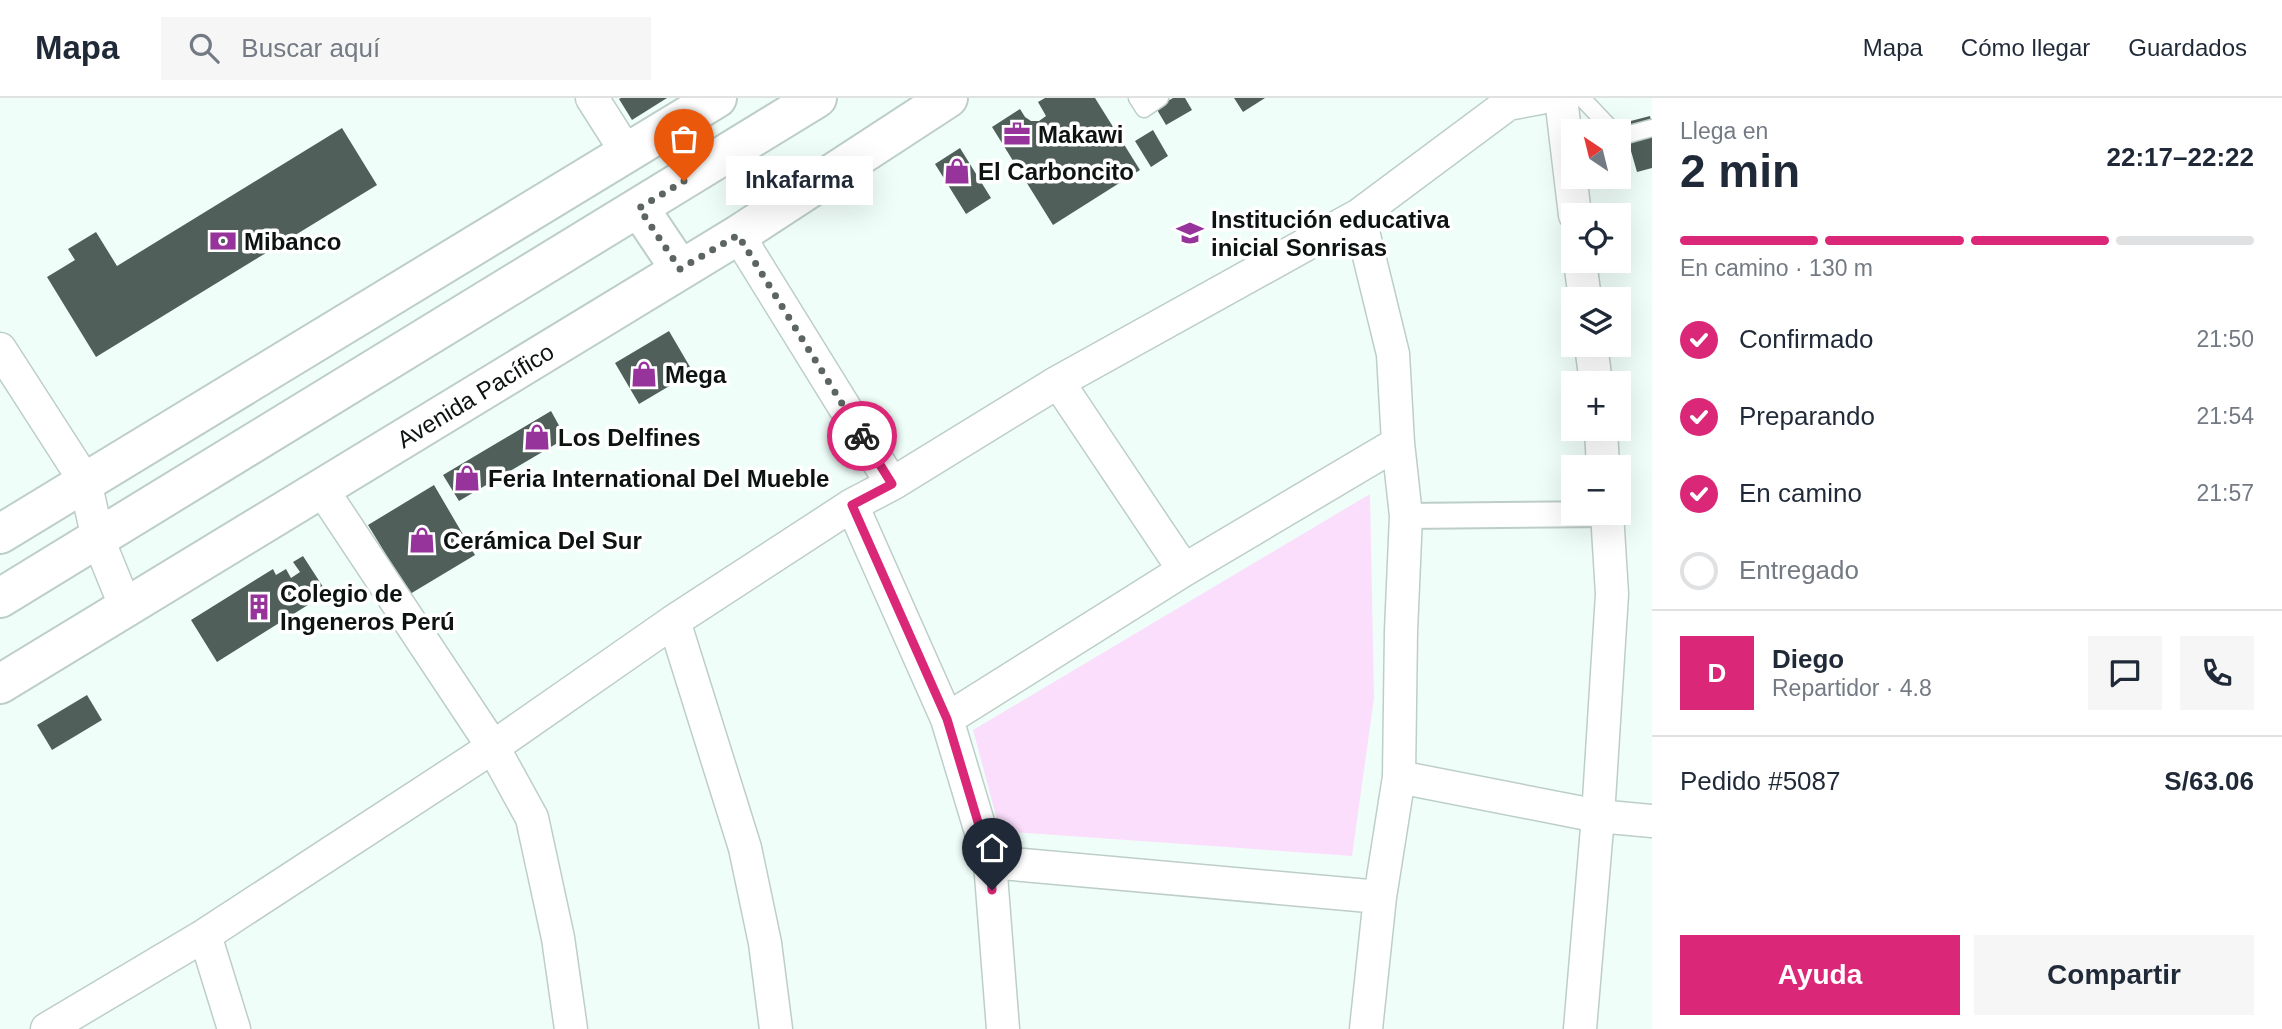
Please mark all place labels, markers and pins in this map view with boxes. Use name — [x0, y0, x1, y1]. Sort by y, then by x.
pin — [654, 109, 714, 181]
office icon: Makawi — [1002, 119, 1032, 149]
place label: Makawi — [1038, 121, 1123, 148]
callout: Inkafarma — [726, 156, 873, 206]
shop icon: El Carboncito — [942, 156, 972, 186]
place label: El Carboncito — [978, 158, 1134, 185]
place label: Institución educativa inicial Sonrisas — [1211, 206, 1450, 261]
school or university icon: Institución educativa inicial Sonrisas — [1175, 218, 1205, 248]
bank icon: Mibanco — [208, 226, 238, 256]
place label: Mibanco — [244, 228, 341, 255]
shop icon: Mega — [629, 359, 659, 389]
place label: Mega — [665, 361, 727, 388]
shop icon: Los Delfines — [522, 422, 552, 452]
place label: Los Delfines — [558, 424, 701, 451]
shop icon: Feria International Del Mueble — [452, 463, 482, 493]
place label: Feria International Del Mueble — [488, 465, 829, 492]
shop icon: Cerámica Del Sur — [407, 525, 437, 555]
place label: Cerámica Del Sur — [443, 527, 642, 554]
place label: Colegio de Ingeneros Perú — [280, 580, 455, 635]
building icon: Colegio de Ingeneros Perú — [244, 592, 274, 622]
pin — [962, 818, 1022, 890]

